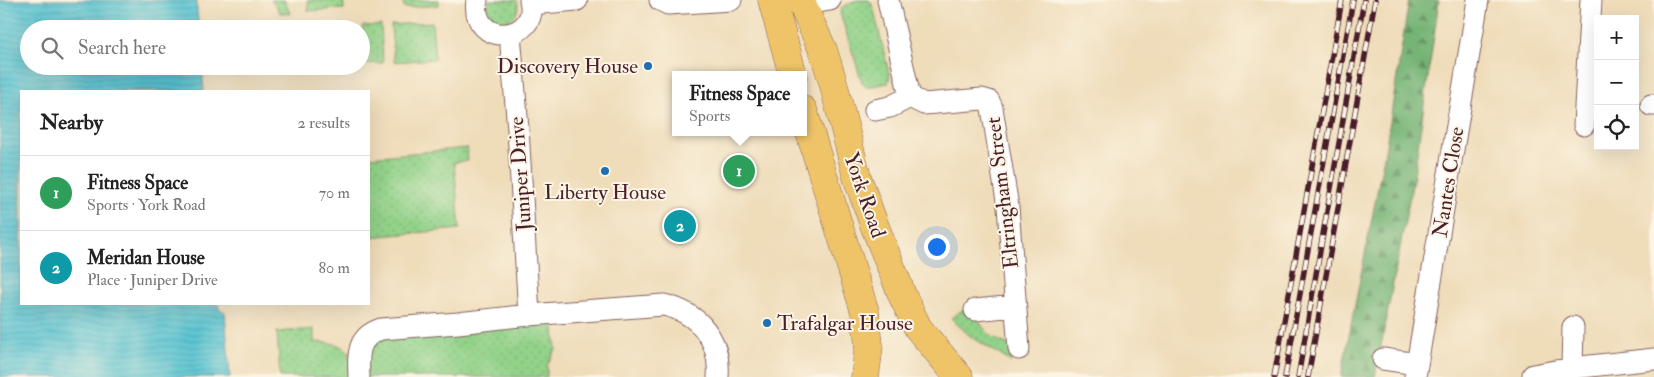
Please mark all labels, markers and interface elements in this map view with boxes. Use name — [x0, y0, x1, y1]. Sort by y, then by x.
map controls — [1594, 15, 1639, 150]
button: + — [1594, 15, 1639, 60]
search box — [20, 20, 370, 75]
icon: search — [38, 34, 66, 62]
text: Search here — [78, 36, 166, 60]
place label: Discovery House — [497, 53, 638, 80]
marker: Discovery House — [642, 60, 654, 72]
button: − — [1594, 60, 1639, 105]
popup — [672, 71, 807, 136]
text: Fitness Space — [689, 82, 790, 106]
button: locate — [1594, 105, 1639, 150]
text: Sports — [689, 106, 730, 126]
text: Nearby — [40, 109, 103, 136]
text: 2 results — [297, 113, 350, 133]
street label: Juniper Drive — [503, 115, 538, 233]
street label: Eltringham Street — [980, 115, 1025, 270]
street label: Nantes Close — [1426, 125, 1471, 239]
street label: York Road — [837, 149, 892, 242]
pin: 1 — [723, 152, 755, 190]
marker: Liberty House — [599, 165, 611, 177]
text: Fitness Space — [87, 171, 188, 195]
place label: Liberty House — [544, 179, 666, 206]
text: 1 — [53, 183, 59, 203]
text: 70 m — [319, 183, 350, 203]
text: Sports · York Road — [87, 195, 206, 215]
pin: 2 — [664, 207, 696, 245]
your location — [924, 234, 950, 260]
text: Meridan House — [87, 246, 205, 270]
text: 2 — [52, 258, 60, 278]
text: 80 m — [319, 258, 350, 278]
text: Place · Juniper Drive — [87, 270, 218, 290]
place label: Trafalgar House — [777, 310, 913, 337]
marker: Trafalgar House — [761, 317, 773, 329]

